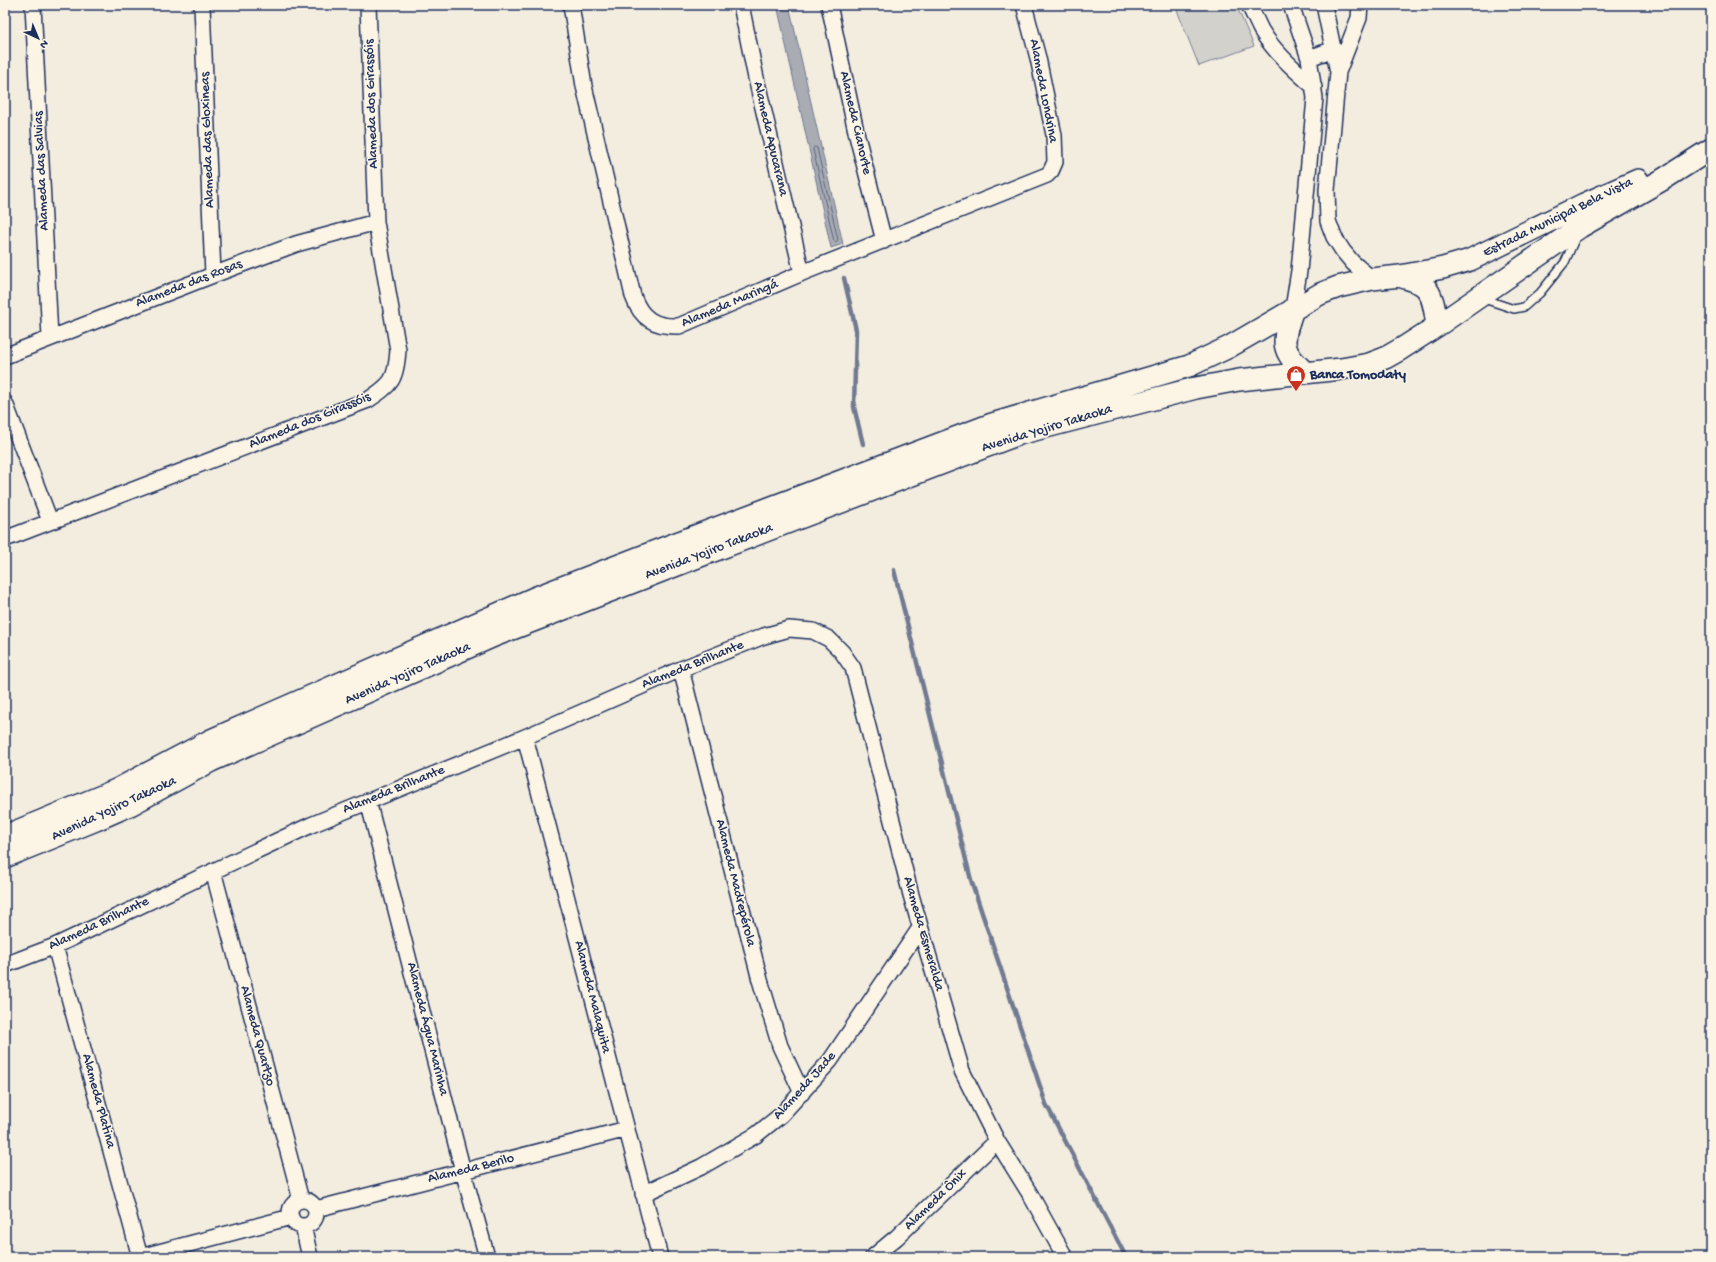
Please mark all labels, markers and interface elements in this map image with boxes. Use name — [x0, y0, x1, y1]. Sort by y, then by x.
north arrow — [18, 18, 58, 58]
text: N — [37, 37, 50, 51]
street label: Alameda dos Girassóis — [361, 38, 383, 169]
street label: Alameda Londrina — [1025, 38, 1062, 145]
street label: Alameda Cianorte — [835, 70, 875, 177]
street label: Alameda das Gloxineas — [197, 71, 219, 208]
street label: Alameda Apucarana — [749, 80, 792, 199]
street label: Alameda das Salvias — [30, 110, 54, 231]
street label: Estrada Municipal Bela Vista — [1480, 174, 1637, 262]
street label: Alameda das Rosas — [133, 256, 245, 312]
street label: Alameda Maringá — [679, 275, 782, 332]
shop icon: Banca Tomodaty — [1285, 364, 1307, 392]
place label: Banca Tomodaty — [1309, 367, 1406, 384]
street label: Alameda dos Girassóis — [247, 388, 374, 453]
street label: Avenida Yojiro Takaoka — [980, 401, 1115, 457]
street label: Avenida Yojiro Takaoka — [643, 519, 776, 584]
street label: Alameda Brilhante — [639, 636, 747, 693]
street label: Avenida Yojiro Takaoka — [343, 638, 474, 709]
street label: Alameda Brilhante — [340, 761, 448, 818]
street label: Avenida Yojiro Takaoka — [49, 772, 180, 845]
street label: Alameda Madrepérola — [711, 818, 759, 950]
street label: Alameda Esmeralda — [899, 875, 948, 994]
street label: Alameda Brilhante — [46, 893, 153, 955]
street label: Alameda Malaquita — [570, 939, 614, 1056]
street label: Alameda Água Marinha — [402, 961, 452, 1099]
street label: Alameda Quartzo — [235, 984, 279, 1088]
street label: Alameda Jade — [770, 1048, 841, 1124]
street label: Alameda Platina — [77, 1052, 119, 1151]
street label: Alameda Berilo — [426, 1150, 516, 1188]
street label: Alameda Ônix — [901, 1165, 972, 1234]

